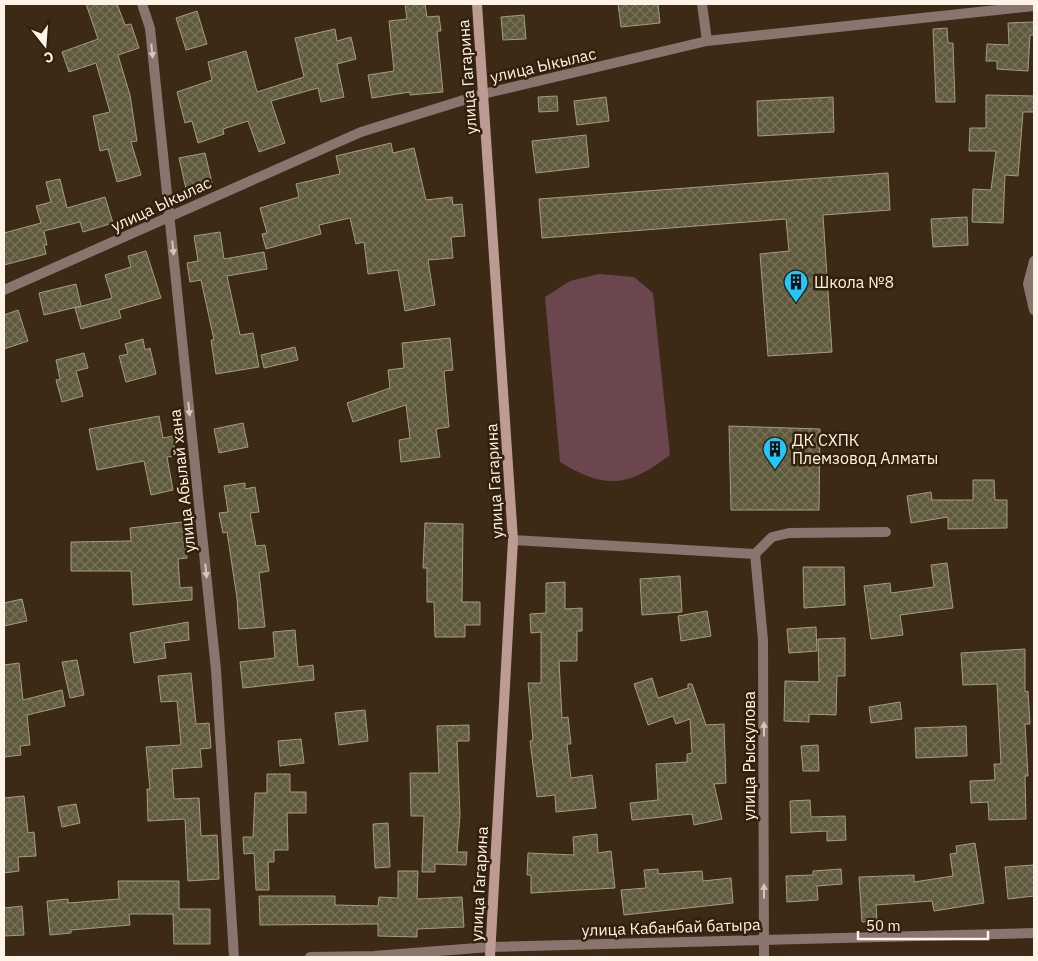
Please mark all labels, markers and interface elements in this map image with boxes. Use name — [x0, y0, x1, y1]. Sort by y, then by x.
street label: улица Гагарина — [453, 18, 481, 135]
north arrow — [20, 20, 70, 70]
street label: улица Ыкылас — [488, 43, 598, 87]
one-way arrow — [148, 44, 156, 60]
text: С — [42, 47, 56, 67]
street label: улица Ыкылас — [108, 172, 214, 236]
one-way arrow — [169, 240, 177, 256]
building icon: Школа №8 — [783, 269, 809, 303]
place label: Школа №8 — [814, 272, 894, 292]
one-way arrow — [185, 402, 193, 418]
street label: улица Абылай хана — [164, 408, 199, 554]
street label: улица Гагарина — [481, 423, 507, 539]
place label: ДК СХПК Племзовод Алматы — [792, 430, 938, 468]
building icon: ДК СХПК Племзовод Алматы — [762, 436, 788, 470]
one-way arrow — [202, 563, 210, 579]
street label: улица Рыскулова — [739, 691, 759, 821]
one-way arrow — [760, 720, 768, 736]
street label: улица Гагарина — [466, 826, 492, 942]
one-way arrow — [760, 883, 768, 899]
scale bar — [858, 908, 988, 940]
street label: улица Кабанбай батыра — [581, 914, 761, 940]
text: 50 m — [866, 916, 901, 935]

